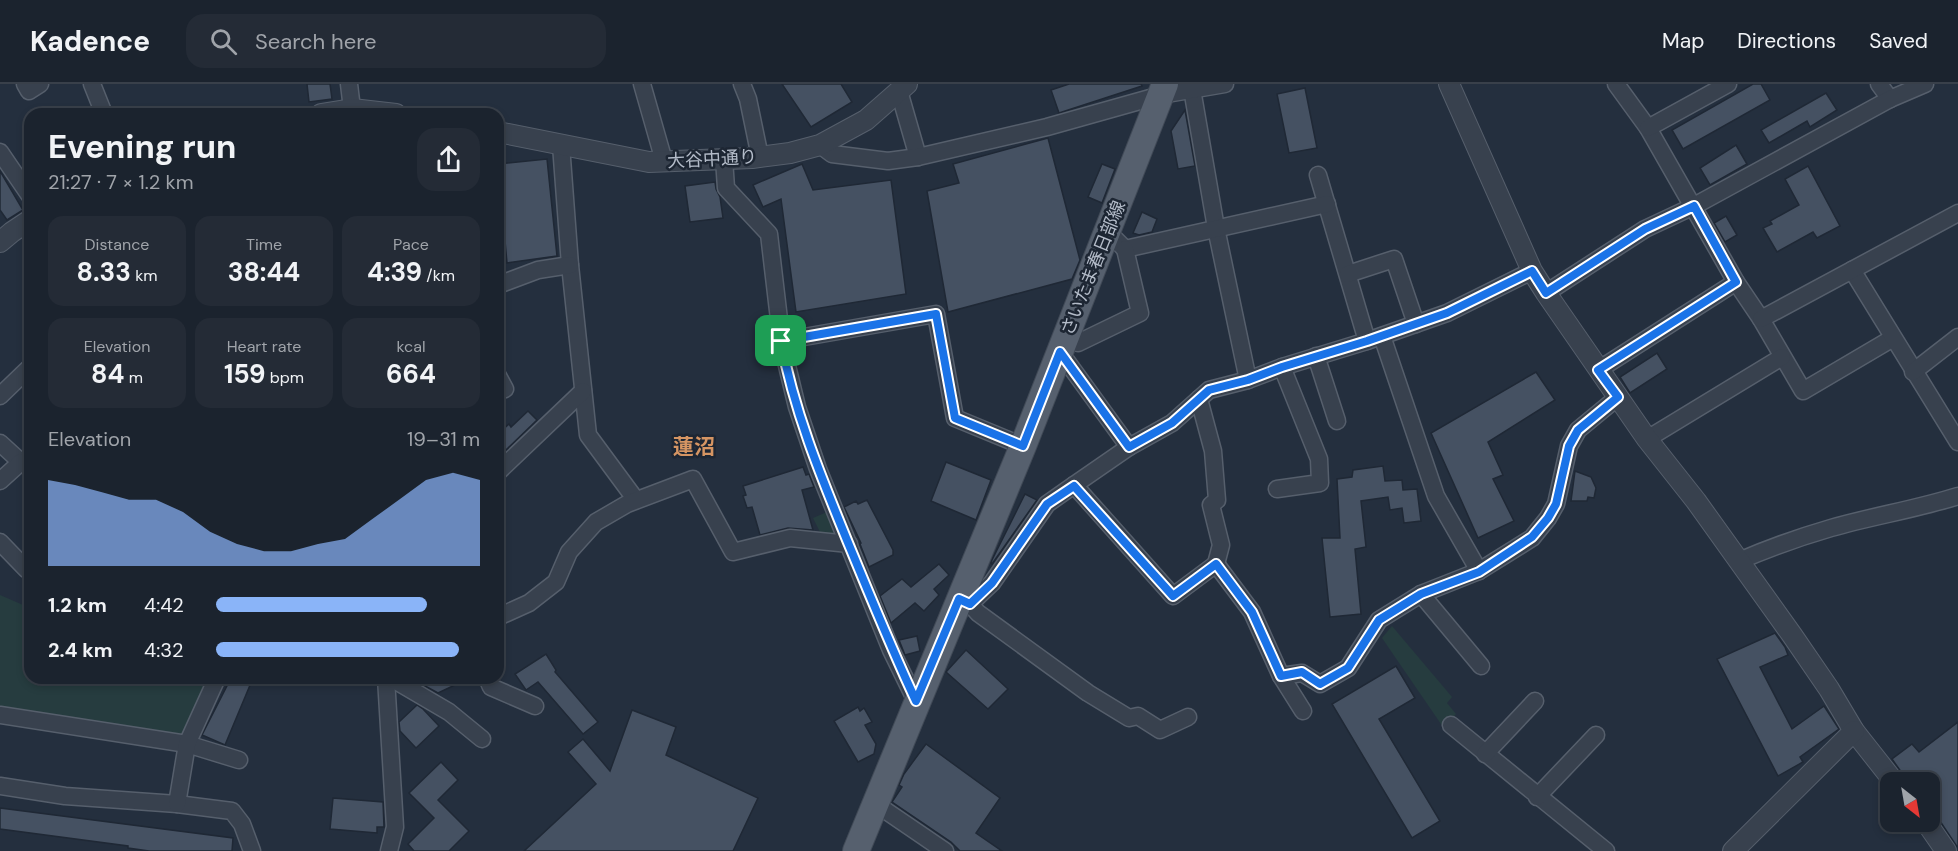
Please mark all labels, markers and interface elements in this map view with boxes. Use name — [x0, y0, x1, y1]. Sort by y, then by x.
search box — [186, 14, 606, 68]
text: Kadence — [30, 23, 150, 60]
icon: search — [207, 25, 240, 58]
text: Search here — [255, 27, 376, 56]
text: Map — [1662, 27, 1704, 55]
text: Directions — [1737, 27, 1836, 55]
text: Saved — [1869, 27, 1928, 55]
text: Evening run — [48, 125, 236, 168]
button: share — [417, 128, 480, 191]
street label: 大谷中通り — [666, 145, 758, 173]
text: 21:27 · 7 × 1.2 km — [48, 169, 194, 195]
street label: さいたま春日部線 — [1055, 197, 1131, 339]
text: Distance — [85, 234, 149, 255]
text: Time — [246, 234, 282, 255]
text: Pace — [393, 234, 429, 255]
text: 8.33 — [77, 255, 131, 289]
text: 38:44 — [228, 255, 300, 289]
text: 4:39 — [367, 255, 422, 289]
text: km — [131, 265, 157, 286]
text: /km — [422, 265, 455, 286]
pin — [755, 315, 806, 366]
icon: arrive — [764, 324, 797, 357]
text: Elevation — [84, 336, 150, 357]
text: Heart rate — [227, 336, 301, 357]
text: kcal — [397, 336, 425, 357]
text: 84 — [91, 357, 124, 391]
text: 159 — [224, 357, 265, 391]
text: 664 — [386, 357, 436, 391]
text: m — [124, 367, 143, 388]
text: bpm — [265, 367, 304, 388]
text: Elevation — [48, 426, 131, 452]
text: 19–31 m — [407, 426, 480, 452]
district label: 蓮沼 — [673, 433, 715, 461]
text: 1.2 km — [48, 592, 107, 618]
text: 4:42 — [144, 592, 184, 618]
text: 2.4 km — [48, 637, 113, 663]
text: 4:32 — [144, 637, 184, 663]
north arrow — [1880, 772, 1940, 832]
map controls — [1880, 772, 1940, 832]

